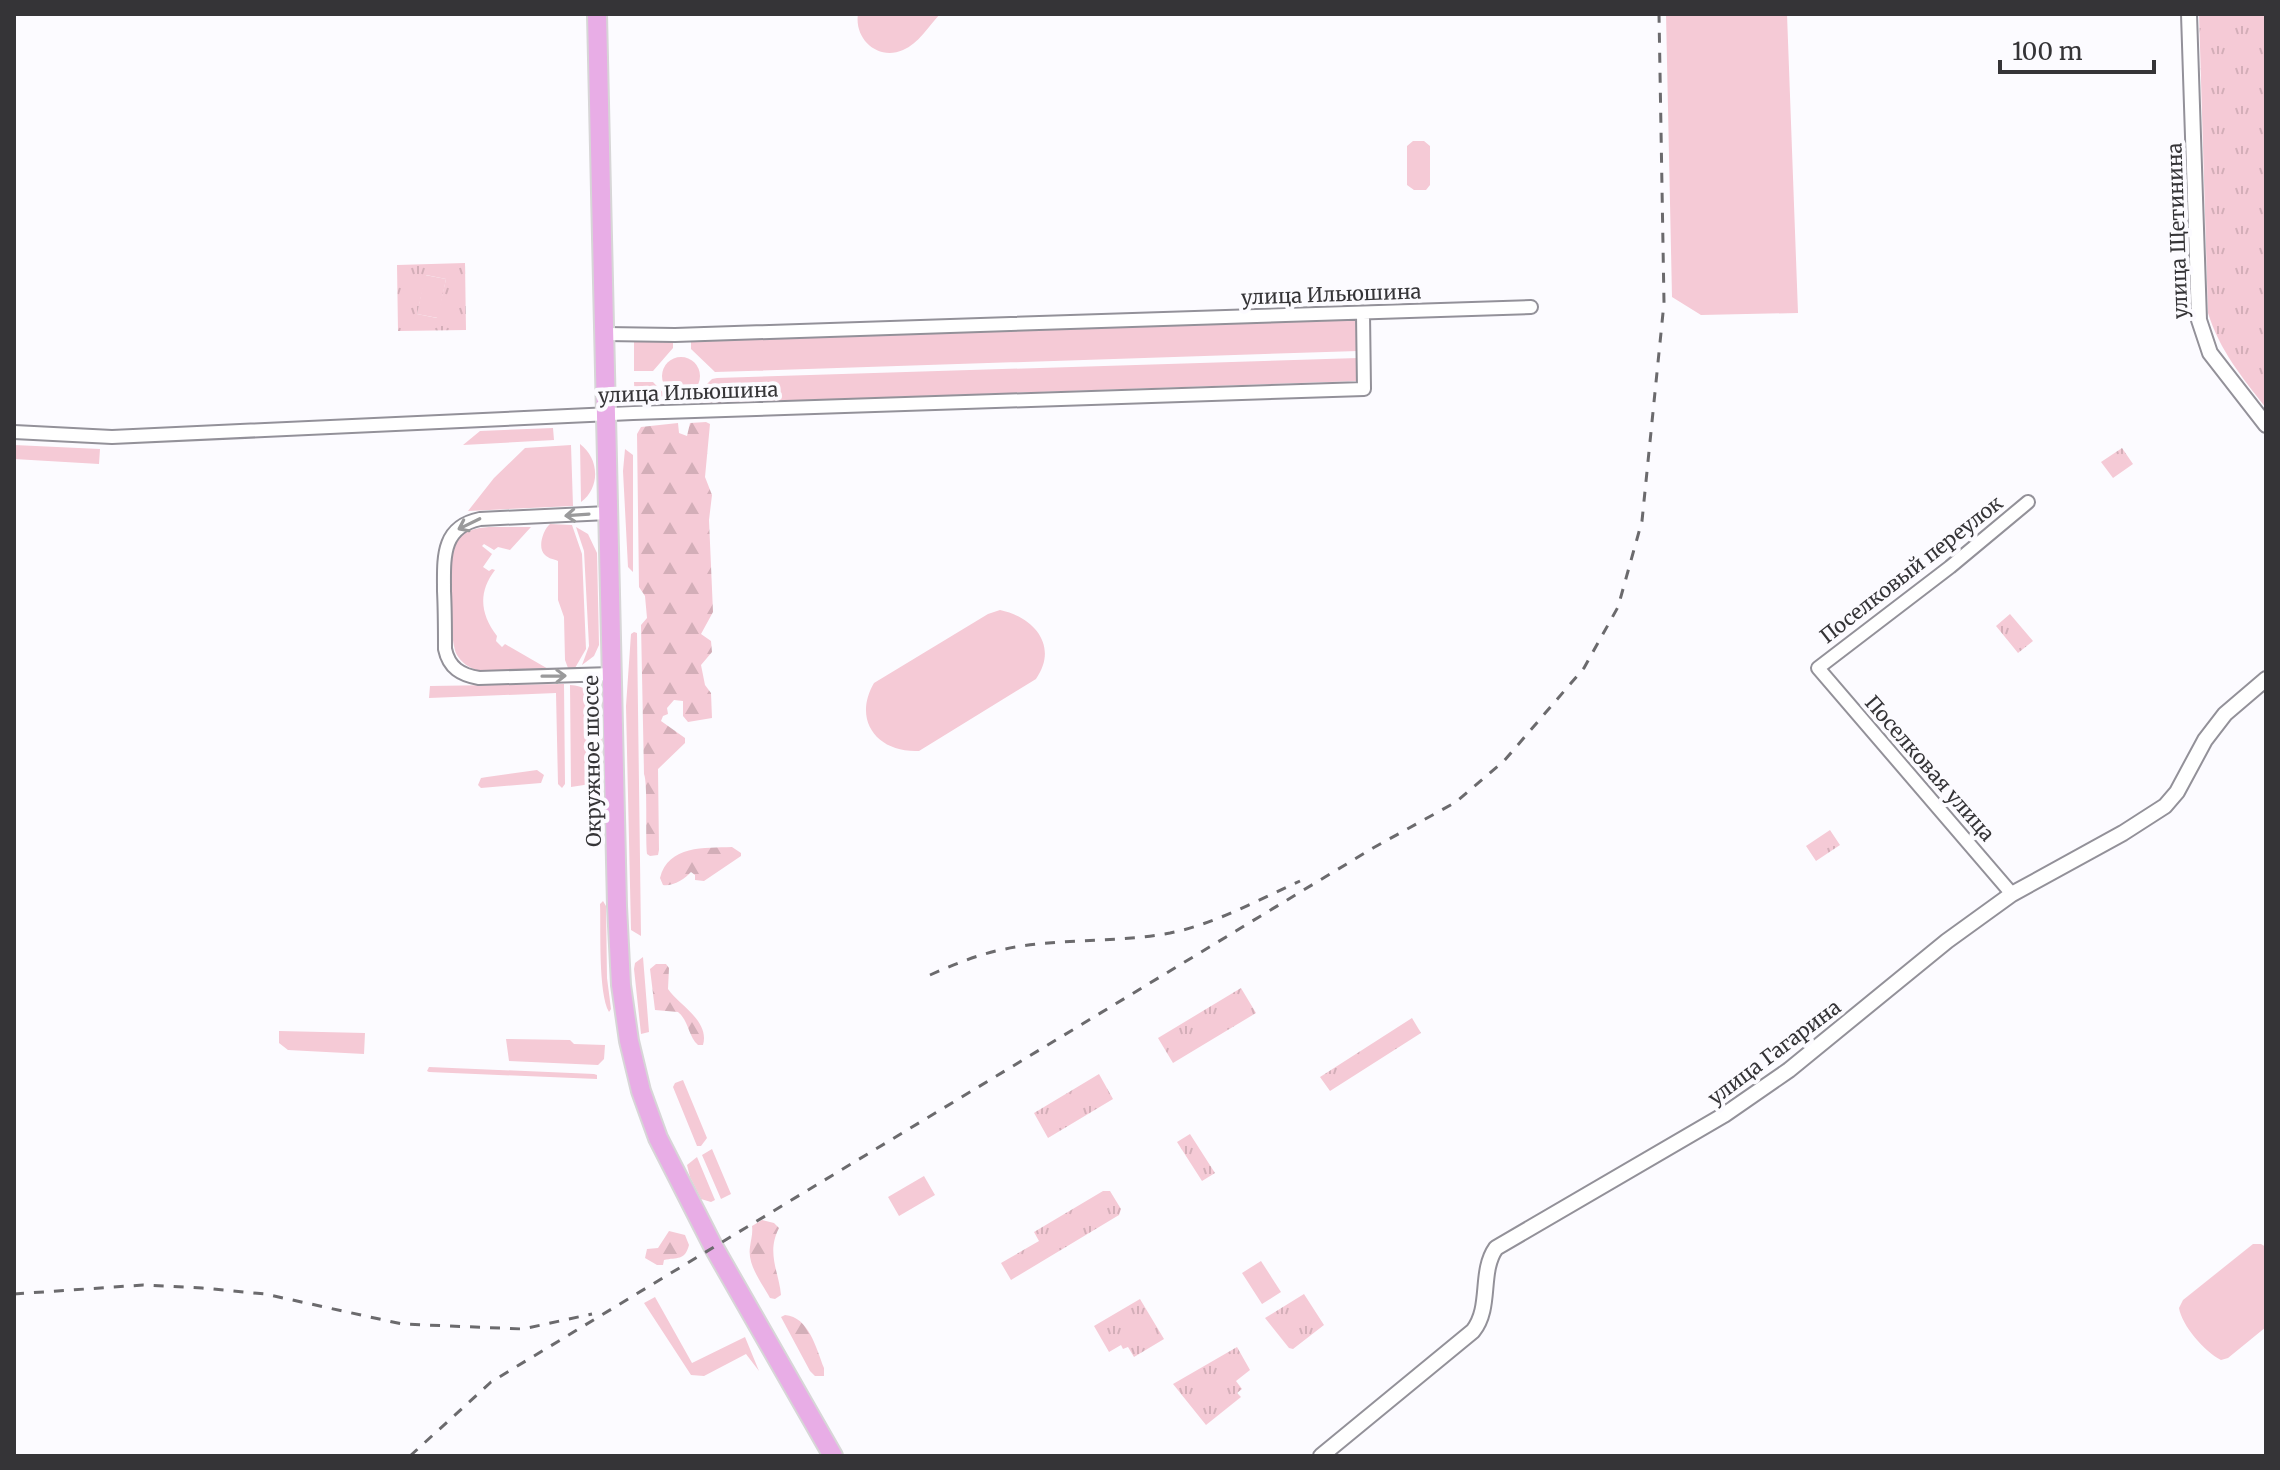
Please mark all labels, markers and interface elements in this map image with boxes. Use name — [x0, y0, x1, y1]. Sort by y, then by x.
scale bar — [2000, 24, 2154, 74]
text: 100 m — [2012, 36, 2083, 67]
street label: улица Щетинина — [2161, 142, 2193, 320]
street label: улица Ильюшина — [1240, 278, 1422, 310]
street label: улица Ильюшина — [597, 376, 779, 408]
street label: Поселковый переулок — [1815, 490, 2008, 648]
one-way arrow — [564, 508, 591, 523]
one-way arrow — [457, 518, 482, 533]
one-way arrow — [540, 669, 567, 684]
street label: Окружное шоссе — [578, 675, 606, 847]
street label: Поселковая улица — [1860, 690, 2000, 846]
street label: улица Гагарина — [1703, 994, 1845, 1110]

